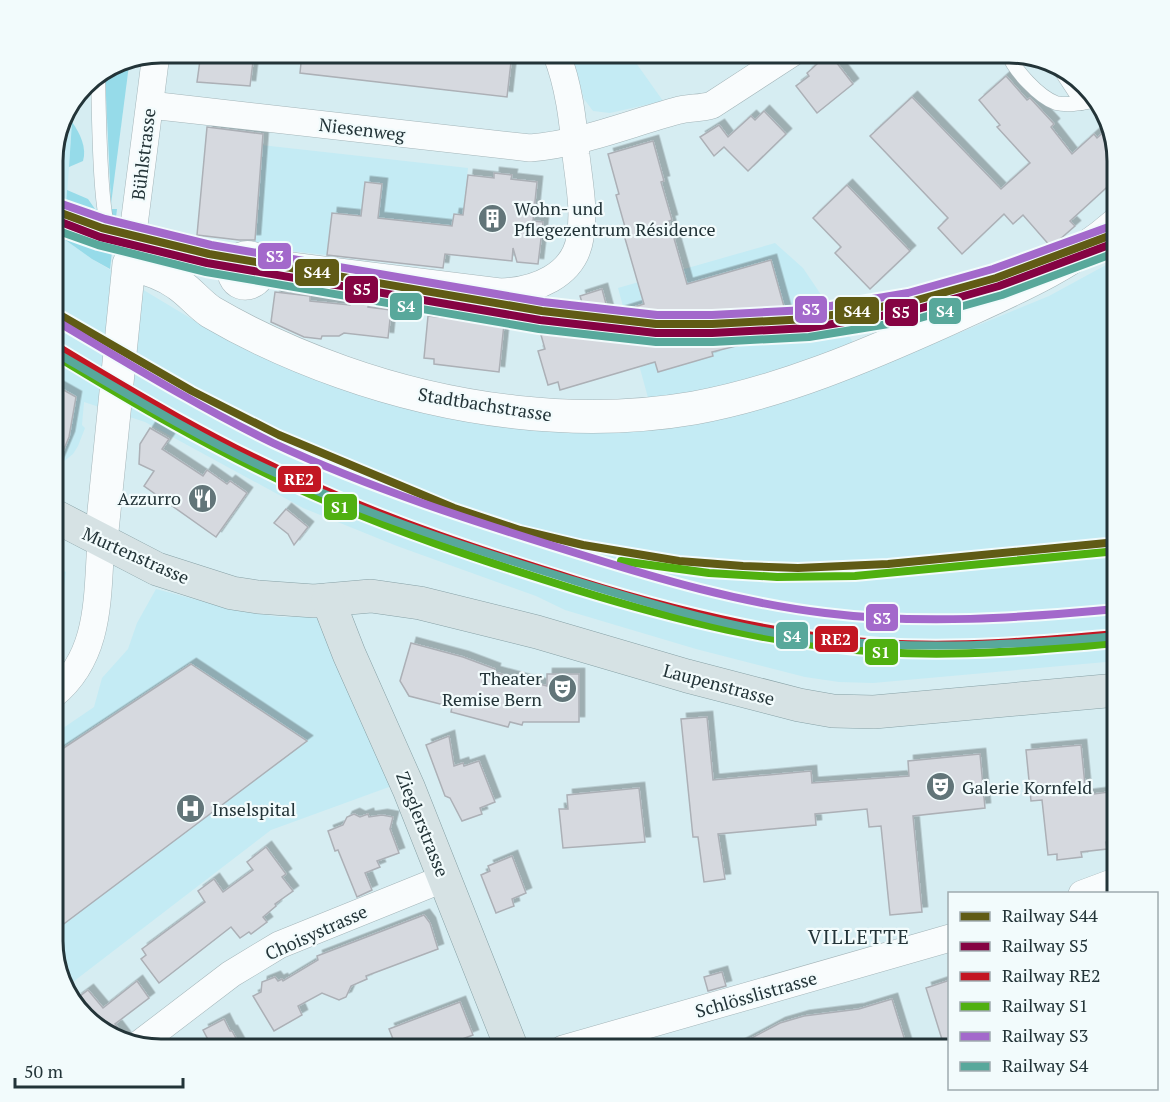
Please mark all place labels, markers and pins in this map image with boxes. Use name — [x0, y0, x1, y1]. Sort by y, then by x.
place label: Wohn- und Pflegezentrum Résidence — [514, 196, 716, 241]
building icon: Wohn- und Pflegezentrum Résidence — [477, 202, 509, 234]
restaurant icon: Azzurro — [186, 482, 218, 514]
place label: Azzurro — [117, 486, 181, 510]
place label: Theater Remise Bern — [442, 666, 542, 711]
theatre icon: Theater Remise Bern — [547, 672, 579, 704]
theatre icon: Galerie Kornfeld — [925, 771, 957, 803]
place label: Galerie Kornfeld — [962, 775, 1092, 799]
hospital icon: Inselspital — [175, 793, 207, 825]
place label: Inselspital — [212, 797, 296, 821]

